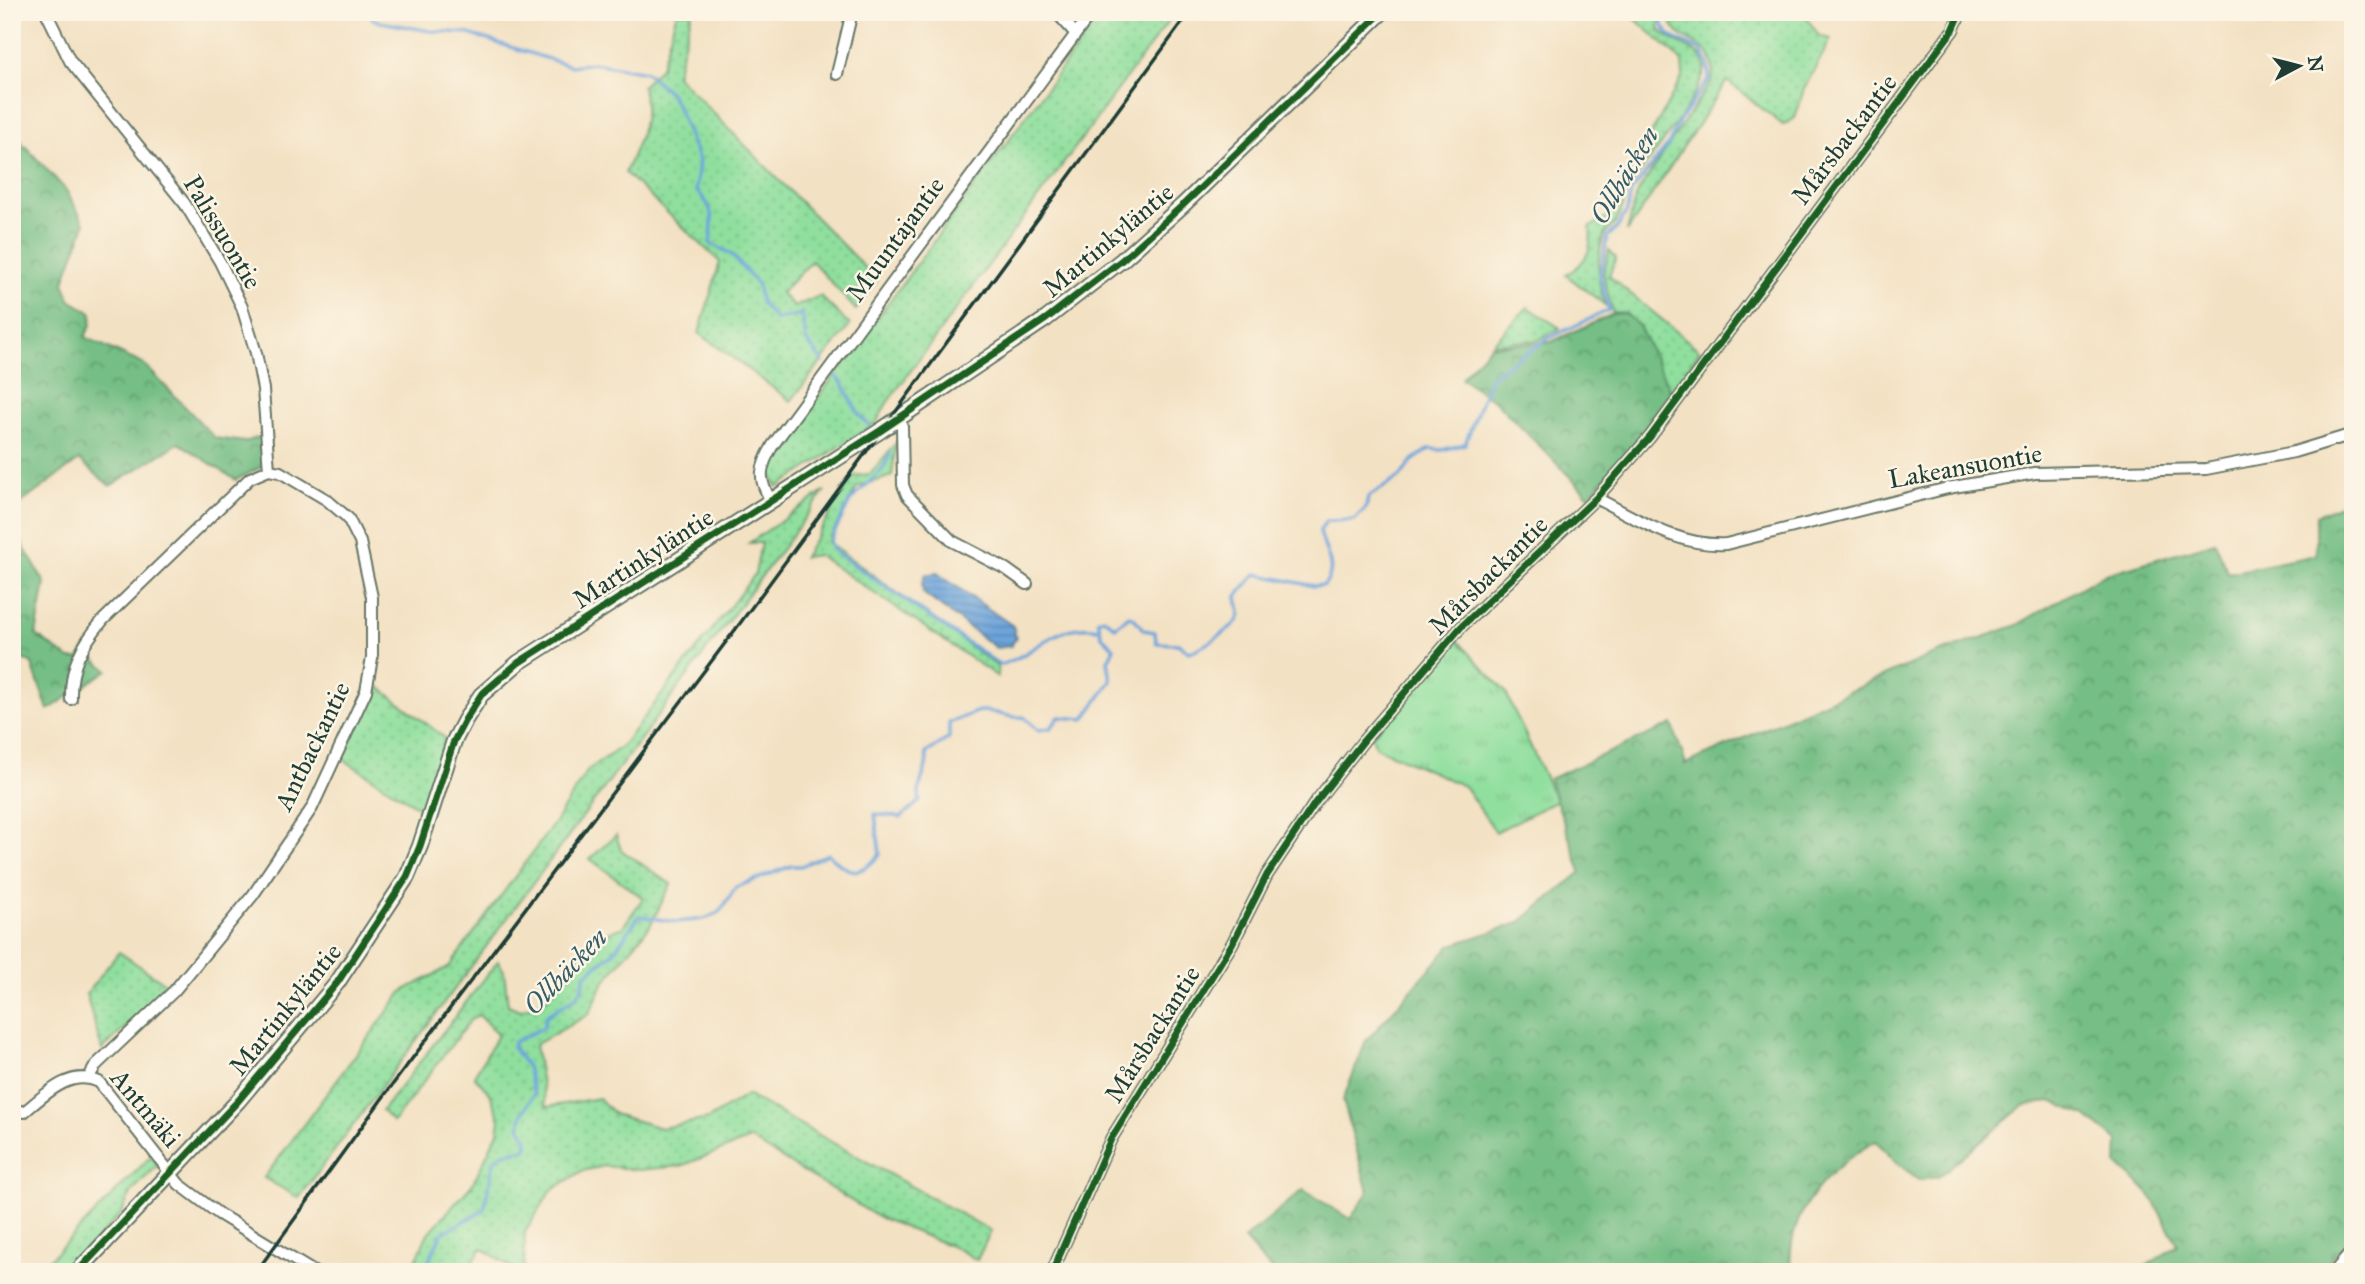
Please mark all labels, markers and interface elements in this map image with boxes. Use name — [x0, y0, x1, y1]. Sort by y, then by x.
north arrow — [2264, 32, 2334, 102]
text: N — [2303, 55, 2328, 73]
street label: Mårsbackantie — [1784, 67, 1904, 211]
water label: Ollbäcken — [1581, 120, 1667, 230]
street label: Palissuontie — [177, 169, 269, 295]
street label: Muuntajantie — [839, 170, 951, 308]
street label: Martinkyläntie — [1036, 176, 1180, 304]
street label: Lakeansuontie — [1886, 437, 2045, 495]
street label: Martinkyläntie — [567, 501, 719, 615]
street label: Mårsbackantie — [1422, 509, 1554, 641]
street label: Antbackantie — [267, 676, 357, 817]
water label: Ollbäcken — [515, 920, 615, 1022]
street label: Martinkyläntie — [222, 936, 348, 1082]
street label: Mårsbackantie — [1097, 959, 1207, 1108]
street label: Antmäki — [103, 1061, 188, 1154]

